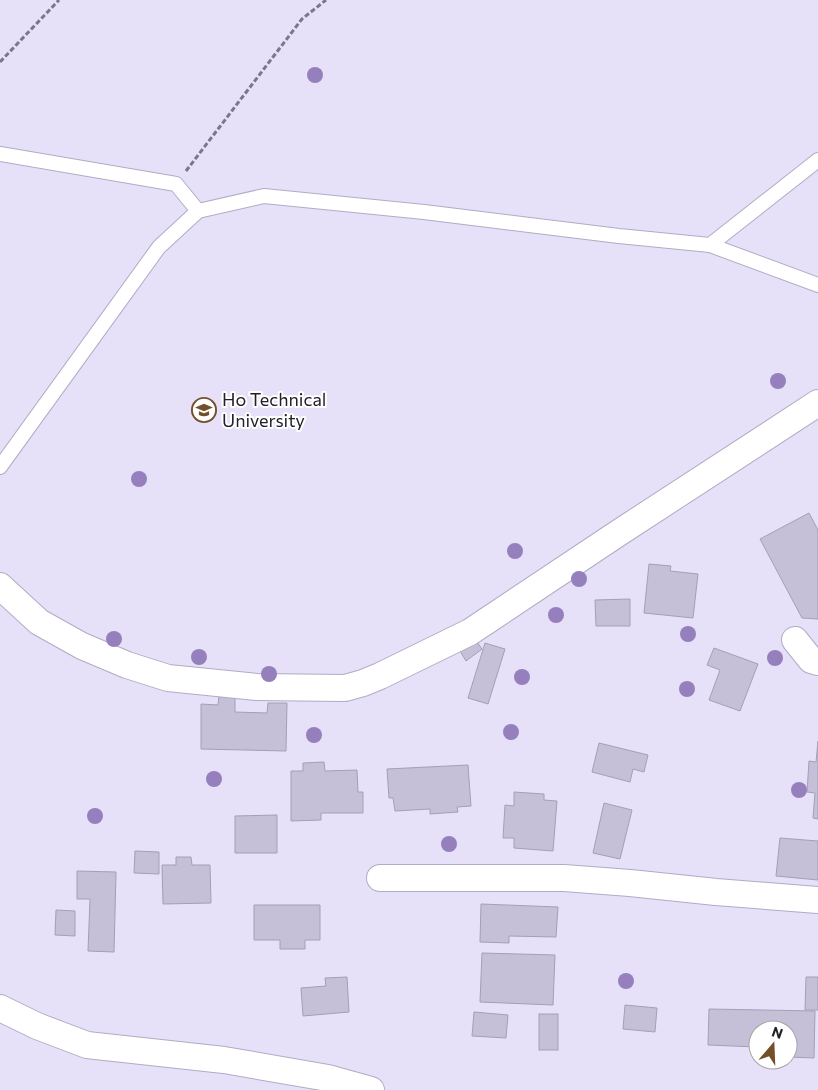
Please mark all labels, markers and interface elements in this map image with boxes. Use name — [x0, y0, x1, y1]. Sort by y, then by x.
place label: Ho Technical University — [222, 388, 326, 431]
school or university icon: Ho Technical University — [191, 397, 217, 423]
north arrow — [748, 1020, 798, 1070]
text: N — [770, 1022, 785, 1042]

